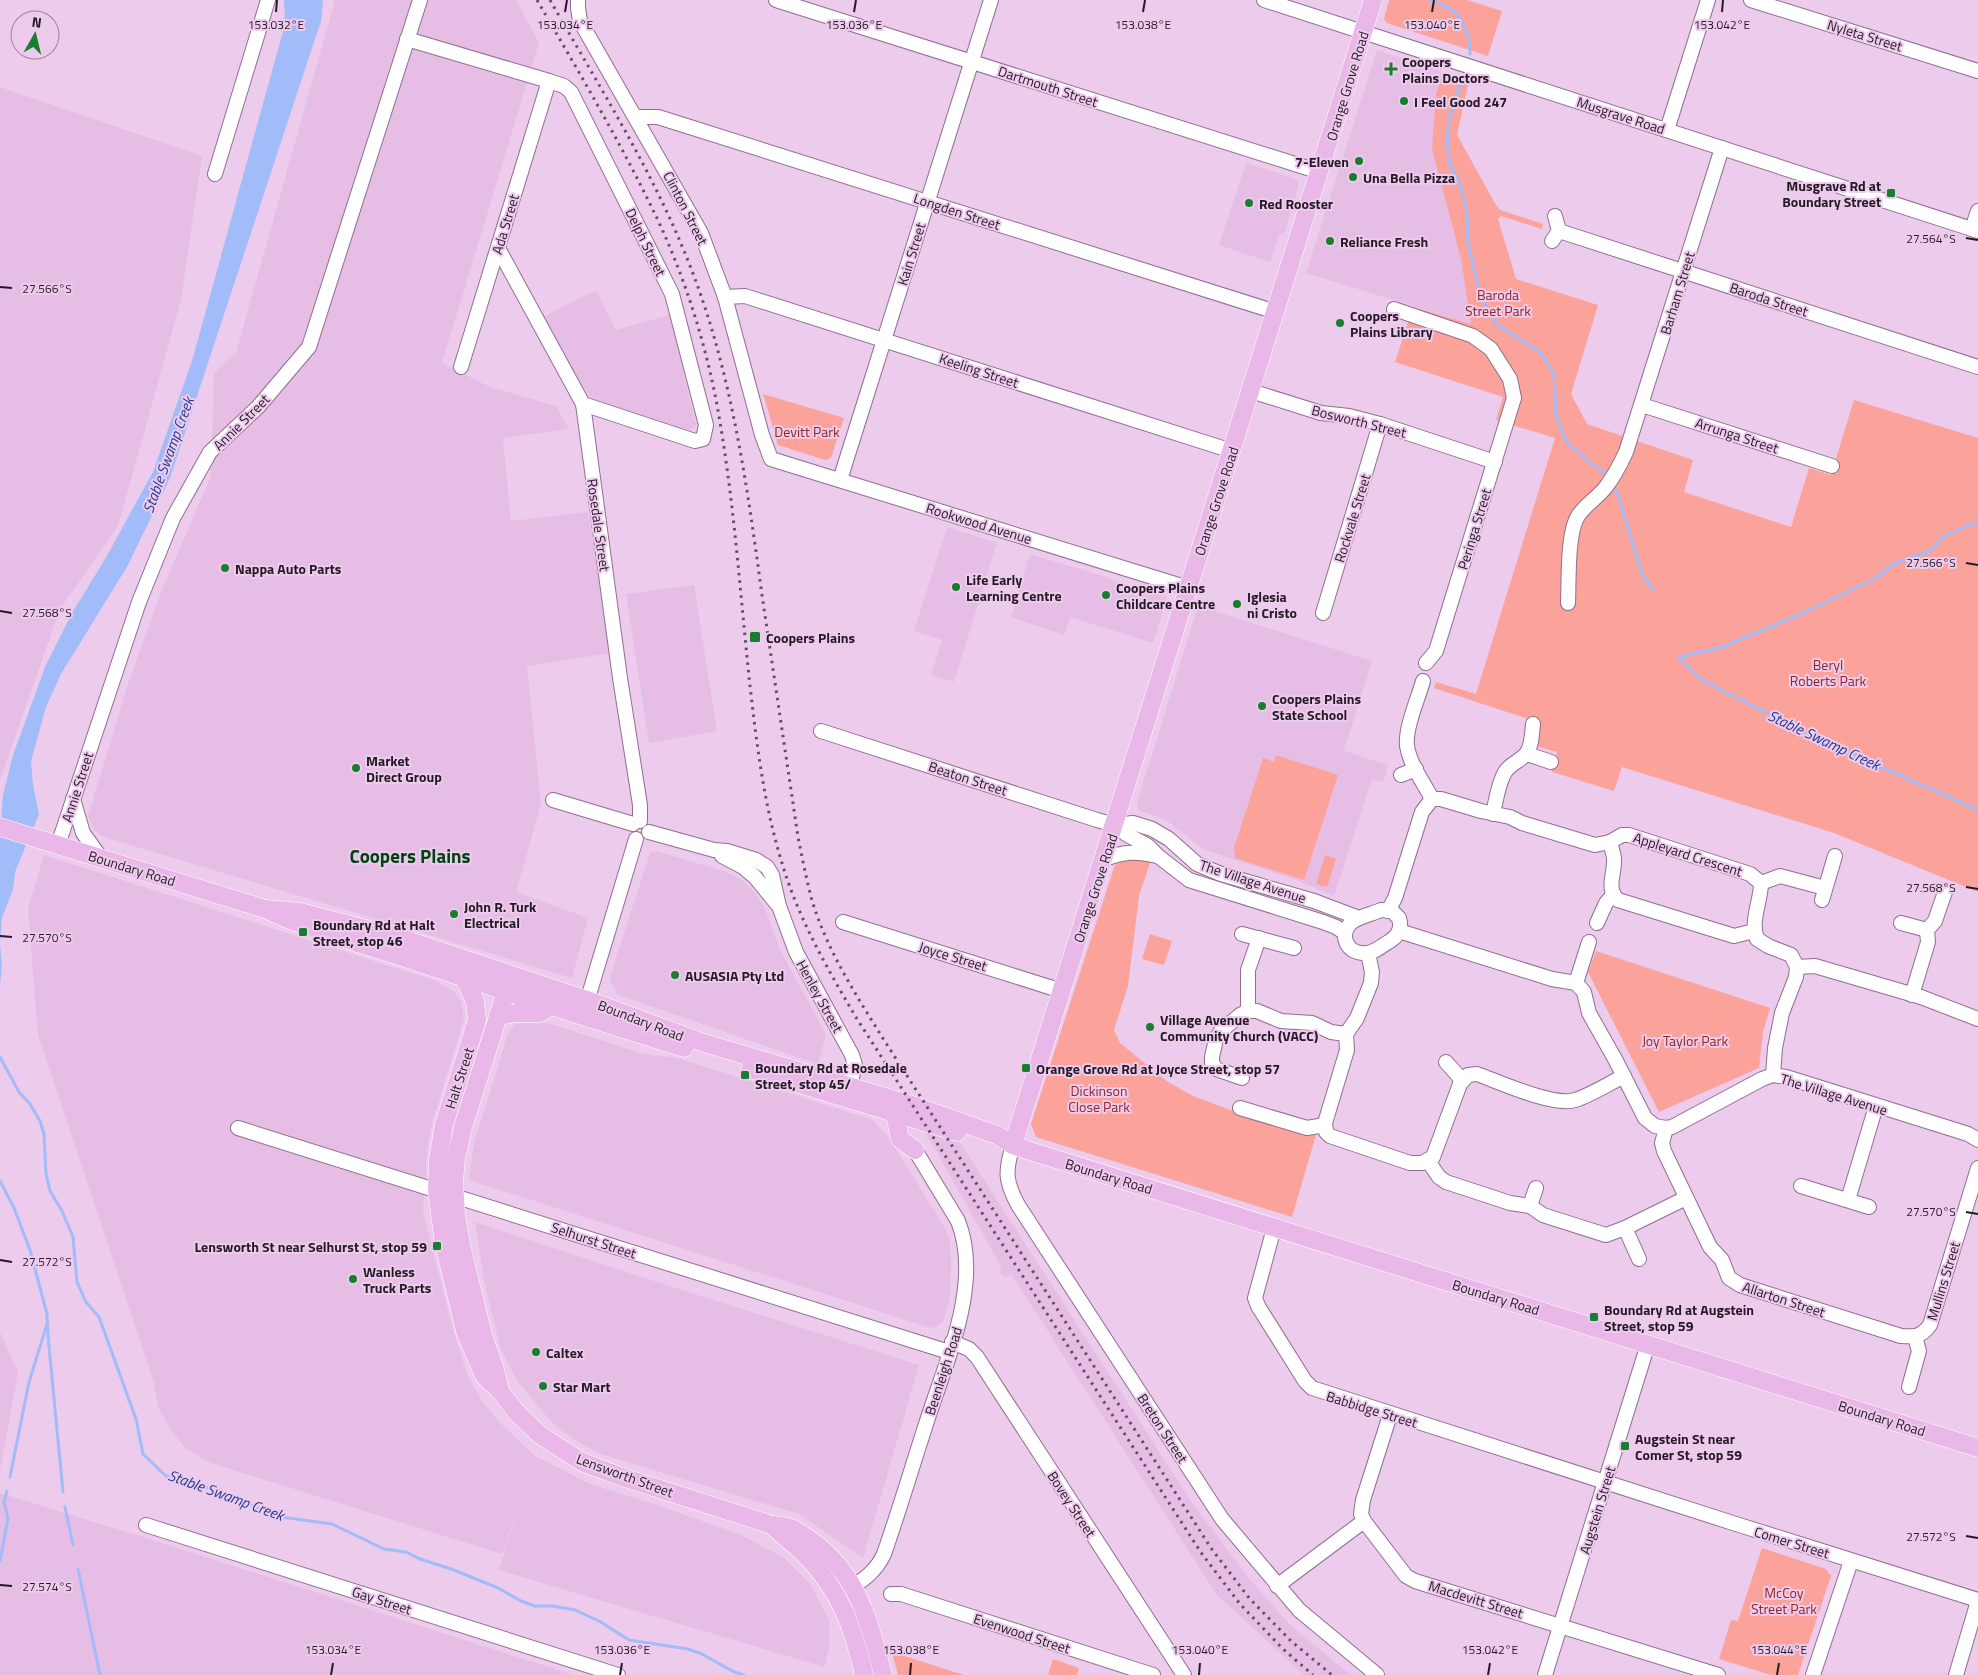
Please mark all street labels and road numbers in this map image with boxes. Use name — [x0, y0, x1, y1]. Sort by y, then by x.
street label: Nyleta Street — [1825, 14, 1905, 56]
street label: Orange Grove Road — [1320, 29, 1374, 143]
street label: Dartmouth Street — [995, 60, 1101, 112]
street label: Musgrave Road — [1574, 91, 1668, 139]
street label: Clinton Street — [658, 167, 714, 249]
street label: Longden Street — [911, 187, 1003, 235]
street label: Ada Street — [486, 191, 524, 257]
street label: Delph Street — [620, 204, 672, 280]
street label: Kain Street — [891, 220, 931, 288]
street label: Barham Street — [1654, 249, 1700, 337]
street label: Baroda Street — [1727, 276, 1811, 322]
street label: Keeling Street — [937, 347, 1021, 393]
street label: Annie Street — [208, 389, 274, 455]
street label: Bosworth Street — [1309, 399, 1409, 443]
street label: Arrunga Street — [1693, 412, 1781, 458]
street label: Orange Grove Road — [1188, 444, 1244, 558]
street label: Rockvale Street — [1329, 471, 1375, 565]
street label: Rosedale Street — [582, 477, 616, 573]
street label: Peringa Street — [1452, 486, 1496, 572]
street label: Rookwood Avenue — [923, 497, 1035, 549]
street label: Annie Street — [56, 749, 98, 825]
street label: Beaton Street — [926, 755, 1010, 801]
street label: Appleyard Crescent — [1631, 826, 1745, 882]
street label: Orange Grove Road — [1067, 831, 1123, 945]
street label: Boundary Road — [86, 845, 178, 891]
street label: The Village Avenue — [1197, 854, 1309, 908]
street label: Joyce Street — [916, 936, 990, 976]
street label: Henley Street — [791, 956, 849, 1036]
street label: Boundary Road — [595, 994, 687, 1046]
street label: Halt Street — [439, 1044, 479, 1112]
street label: The Village Avenue — [1778, 1068, 1890, 1120]
street label: Boundary Road — [1063, 1153, 1155, 1199]
street label: Selhurst Street — [549, 1216, 639, 1264]
street label: Mullins Street — [1921, 1239, 1965, 1323]
street label: Boundary Road — [1450, 1274, 1542, 1320]
street label: Allarton Street — [1740, 1276, 1828, 1322]
street label: Beenleigh Road — [919, 1324, 967, 1418]
street label: Babbidge Street — [1324, 1385, 1420, 1433]
street label: Breton Street — [1133, 1389, 1193, 1467]
street label: Boundary Road — [1836, 1395, 1928, 1441]
street label: Lensworth Street — [573, 1448, 677, 1502]
street label: Augstein Street — [1574, 1463, 1620, 1557]
street label: Bovey Street — [1043, 1467, 1101, 1541]
street label: Comer Street — [1752, 1521, 1832, 1563]
street label: Macdevitt Street — [1426, 1575, 1526, 1623]
street label: Gay Street — [350, 1581, 415, 1620]
street label: Evenwood Street — [971, 1607, 1073, 1659]

